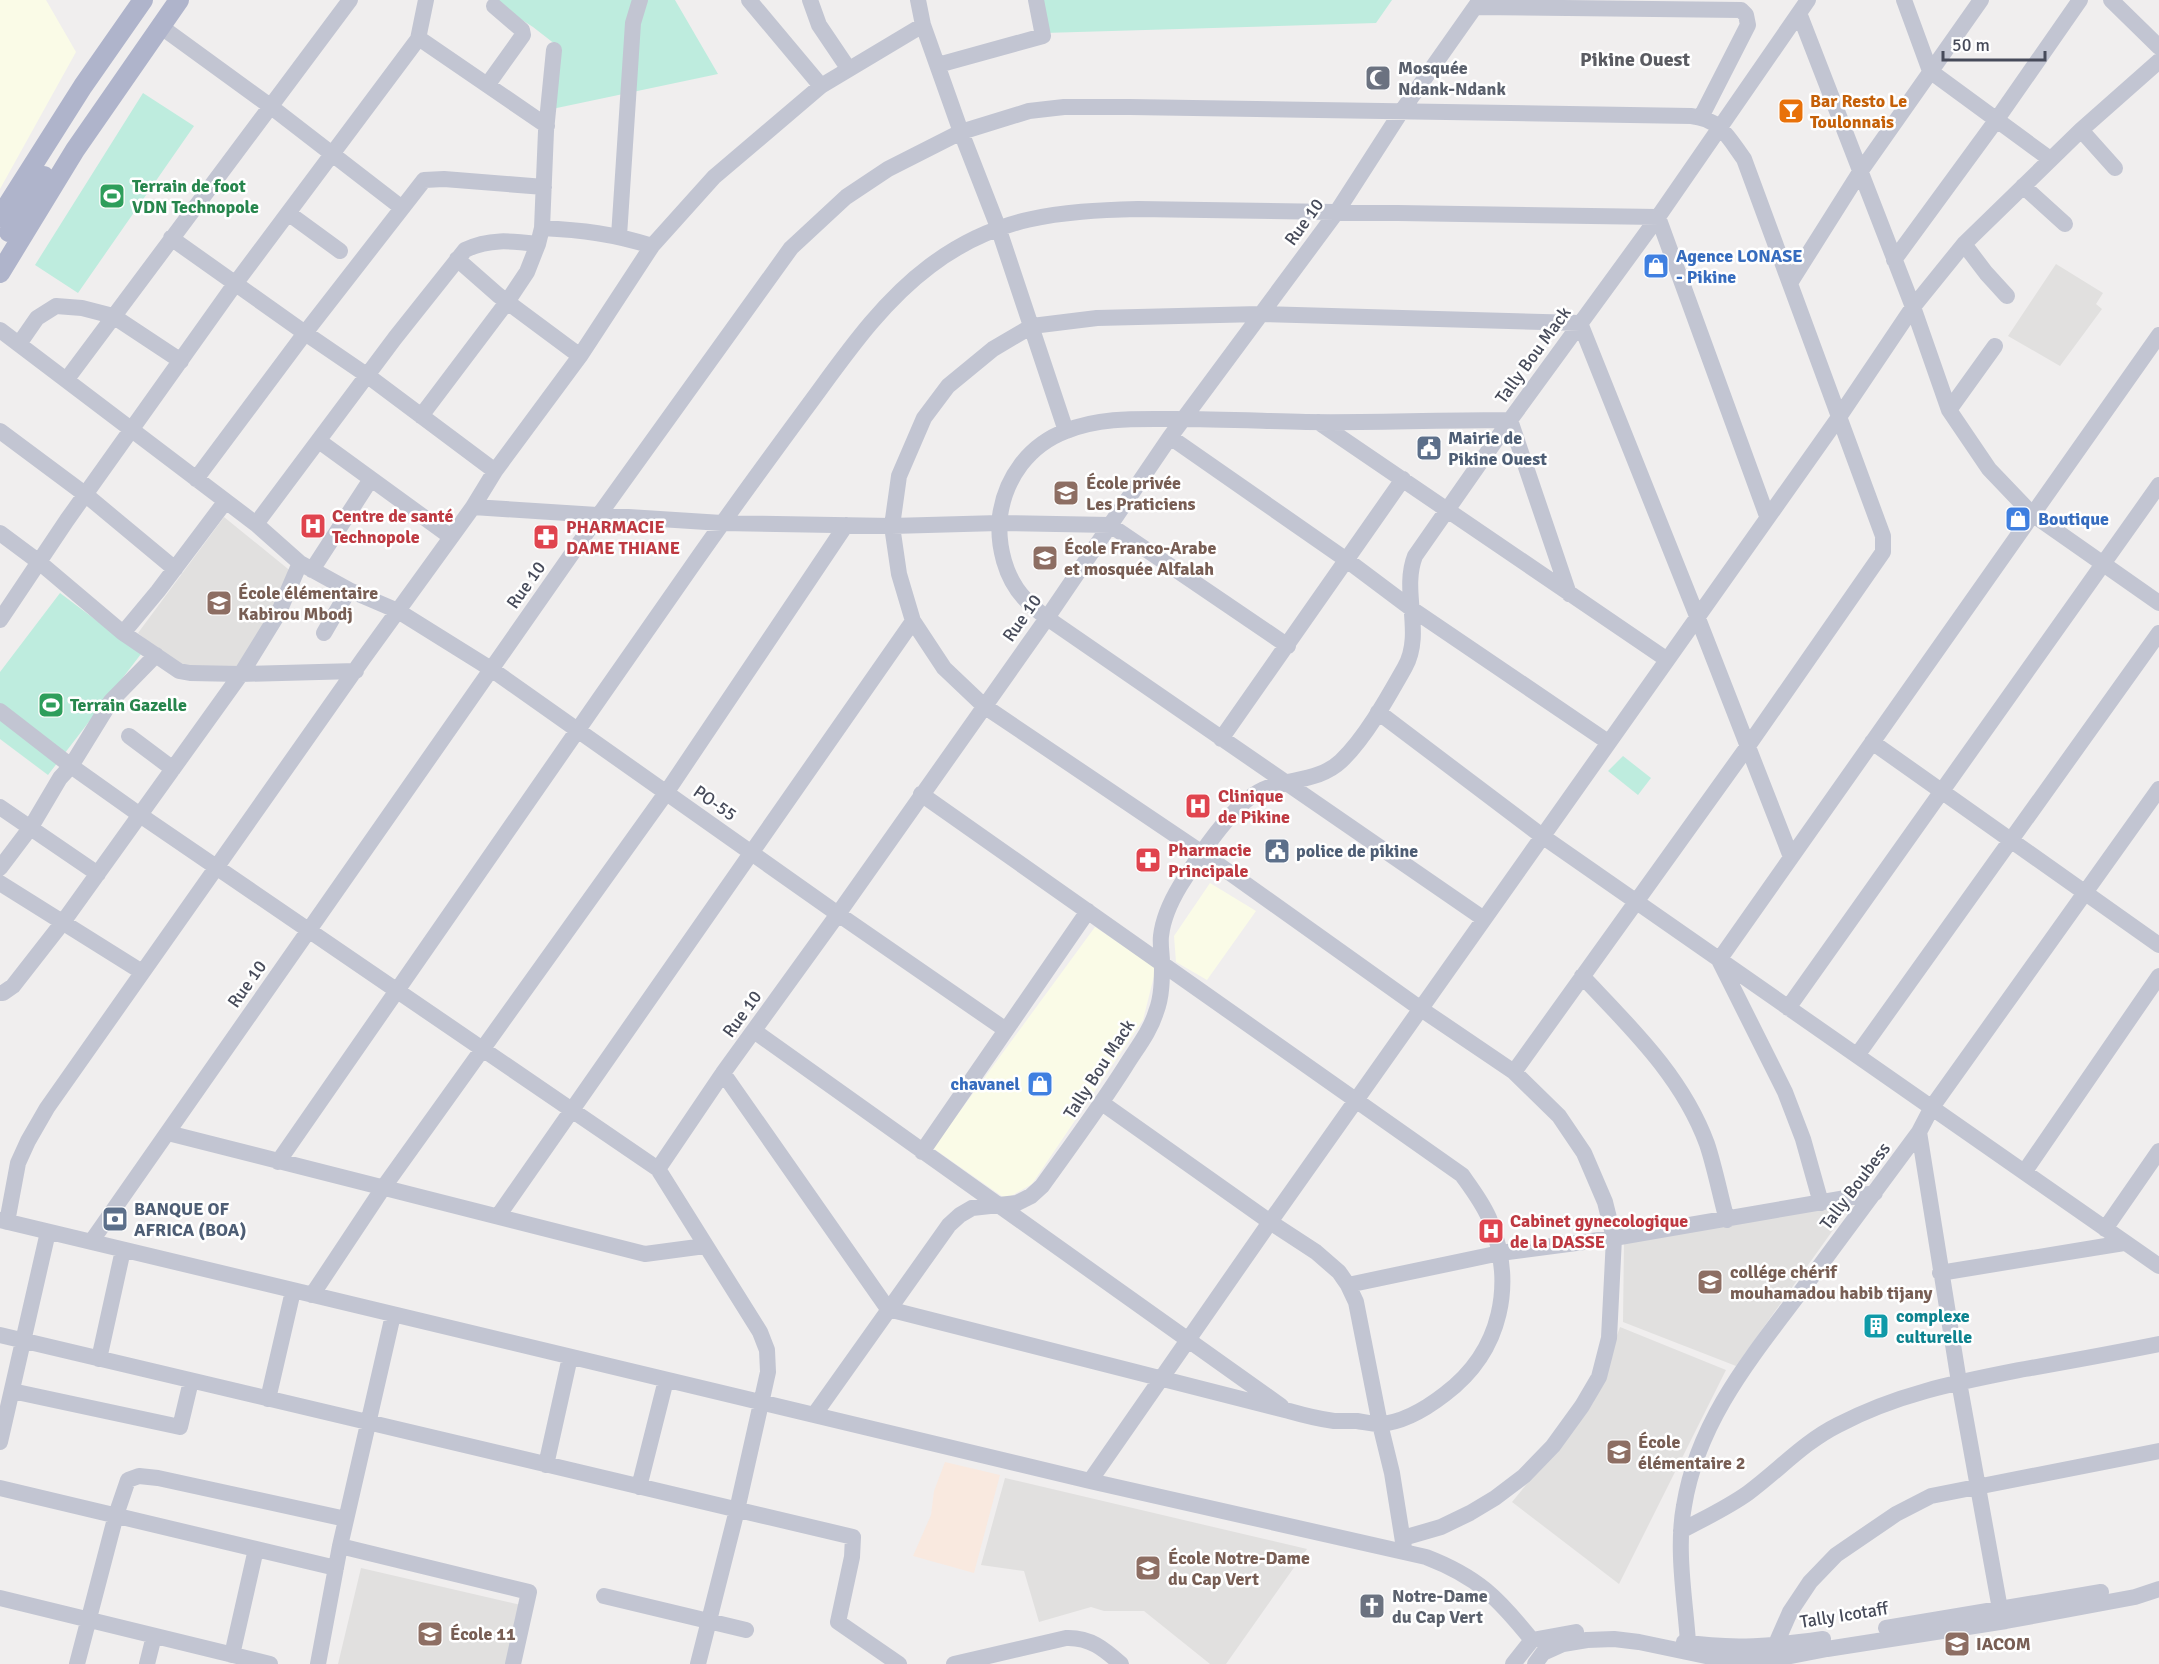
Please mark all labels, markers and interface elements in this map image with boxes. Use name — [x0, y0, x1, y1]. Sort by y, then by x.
scale bar — [1943, 24, 2045, 62]
text: 50 m — [1952, 34, 1990, 56]
district label: Pikine Ouest — [1580, 47, 1690, 72]
place label: Mosquée Ndank-Ndank — [1398, 57, 1506, 100]
mosque icon: Mosquée Ndank-Ndank — [1363, 63, 1393, 93]
place label: Bar Resto Le Toulonnais — [1810, 90, 1907, 133]
bar icon: Bar Resto Le Toulonnais — [1776, 96, 1806, 126]
place label: Terrain de foot VDN Technopole — [132, 175, 259, 218]
sports icon: Terrain de foot VDN Technopole — [97, 181, 127, 211]
street label: Rue 10 — [1280, 194, 1328, 250]
place label: Agence LONASE - Pikine — [1676, 245, 1803, 288]
shop icon: Agence LONASE - Pikine — [1641, 251, 1671, 281]
street label: Tally Bou Mack — [1490, 302, 1576, 408]
place label: Mairie de Pikine Ouest — [1448, 427, 1547, 470]
public building icon: Mairie de Pikine Ouest — [1414, 433, 1444, 463]
place label: École privée Les Praticiens — [1086, 472, 1196, 515]
school or university icon: École privée Les Praticiens — [1051, 478, 1081, 508]
shop icon: Boutique — [2003, 504, 2033, 534]
place label: Centre de santé Technopole — [332, 505, 453, 548]
place label: Boutique — [2038, 508, 2109, 530]
hospital icon: Centre de santé Technopole — [298, 511, 328, 541]
place label: PHARMACIE DAME THIANE — [566, 516, 680, 559]
pharmacy icon: PHARMACIE DAME THIANE — [531, 522, 561, 552]
place label: École Franco-Arabe et mosquée Alfalah — [1064, 537, 1216, 580]
school or university icon: École Franco-Arabe et mosquée Alfalah — [1030, 543, 1060, 573]
street label: Rue 10 — [502, 557, 550, 613]
place label: École élémentaire Kabirou Mbodj — [238, 582, 378, 625]
school or university icon: École élémentaire Kabirou Mbodj — [204, 588, 234, 618]
street label: Rue 10 — [998, 590, 1046, 646]
sports icon: Terrain Gazelle — [36, 690, 66, 720]
place label: Terrain Gazelle — [70, 694, 187, 716]
street label: PO-55 — [689, 780, 741, 826]
place label: Clinique de Pikine — [1218, 785, 1290, 828]
hospital icon: Clinique de Pikine — [1183, 791, 1213, 821]
public building icon: police de pikine — [1262, 836, 1292, 866]
place label: Pharmacie Principale — [1168, 839, 1252, 882]
place label: police de pikine — [1296, 840, 1418, 862]
pharmacy icon: Pharmacie Principale — [1133, 845, 1163, 875]
street label: Rue 10 — [223, 956, 271, 1012]
street label: Rue 10 — [718, 986, 766, 1042]
street label: Tally Bou Mack — [1059, 1015, 1139, 1123]
shop icon: chavanel — [1025, 1069, 1055, 1099]
place label: chavanel — [951, 1073, 1020, 1095]
street label: Tally Boubess — [1815, 1138, 1895, 1234]
place label: BANQUE OF AFRICA (BOA) — [134, 1198, 247, 1241]
bank icon: BANQUE OF AFRICA (BOA) — [100, 1204, 130, 1234]
place label: Cabinet gynecologique de la DASSE — [1510, 1210, 1688, 1253]
hospital icon: Cabinet gynecologique de la DASSE — [1476, 1216, 1506, 1246]
place label: collége chérif mouhamadou habib tijany — [1730, 1261, 1933, 1304]
school or university icon: collége chérif mouhamadou habib tijany — [1695, 1267, 1725, 1297]
place label: complexe culturelle — [1896, 1305, 1972, 1348]
building icon: complexe culturelle — [1861, 1311, 1891, 1341]
place label: École élémentaire 2 — [1638, 1431, 1746, 1474]
school or university icon: École élémentaire 2 — [1604, 1437, 1634, 1467]
place label: École Notre-Dame du Cap Vert — [1168, 1547, 1310, 1590]
school or university icon: École Notre-Dame du Cap Vert — [1133, 1553, 1163, 1583]
place label: Notre-Dame du Cap Vert — [1392, 1585, 1488, 1628]
church icon: Notre-Dame du Cap Vert — [1357, 1591, 1387, 1621]
street label: Tally Icotaff — [1798, 1597, 1891, 1633]
school or university icon: École 11 — [415, 1619, 445, 1649]
place label: École 11 — [450, 1623, 516, 1645]
school or university icon: IACOM — [1942, 1629, 1972, 1659]
place label: IACOM — [1976, 1633, 2031, 1655]

